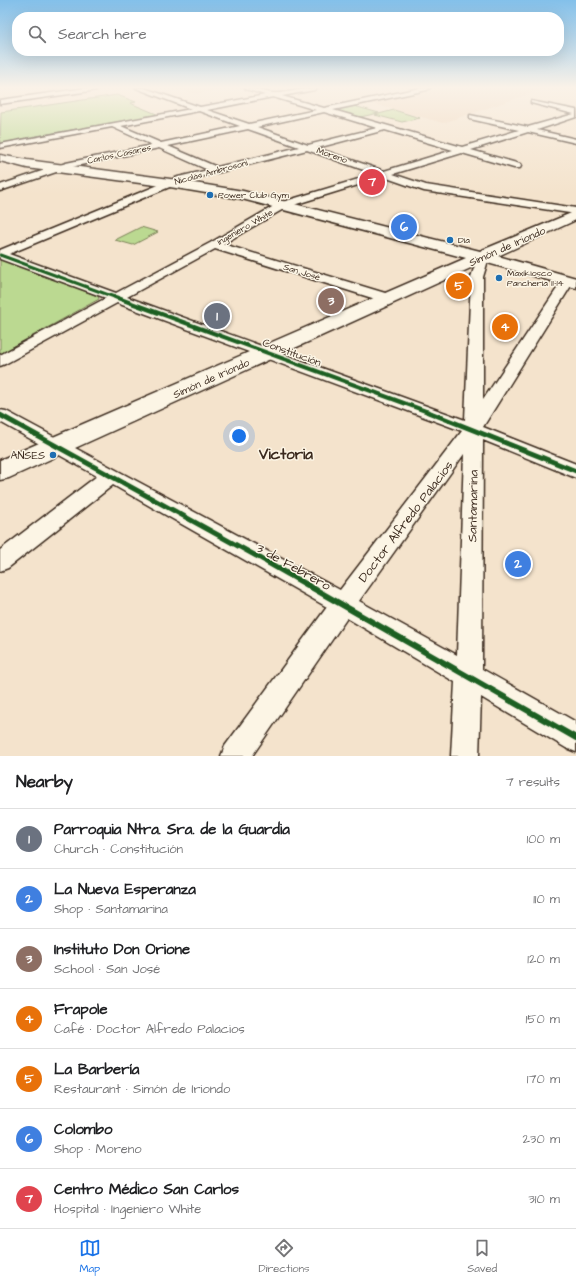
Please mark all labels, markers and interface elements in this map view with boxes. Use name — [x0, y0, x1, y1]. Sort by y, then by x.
search box — [12, 12, 564, 56]
icon: search — [26, 23, 48, 45]
text: Search here — [58, 24, 147, 45]
street label: Carlos Casares — [86, 141, 153, 168]
street label: Moreno — [315, 144, 349, 167]
street label: Nicolás Ambrosoni — [173, 156, 250, 188]
pin: 7 — [359, 167, 385, 197]
place label: Power Club Gym — [218, 189, 289, 202]
marker: Power Club Gym — [205, 190, 215, 200]
street label: Ingeniero White — [215, 206, 276, 249]
pin: 6 — [391, 212, 417, 242]
street label: Simón de Iriondo — [467, 223, 549, 270]
place label: Dia — [458, 234, 470, 247]
marker: Dia — [445, 235, 455, 245]
street label: San José — [282, 261, 322, 284]
place label: Maxikiosco Pancheria 11-14 — [507, 267, 564, 290]
pin: 5 — [446, 271, 472, 301]
marker: Maxikiosco Pancheria 11-14 — [494, 273, 504, 283]
pin: 3 — [318, 286, 344, 316]
pin: 1 — [204, 301, 230, 331]
pin: 4 — [492, 312, 518, 342]
street label: Constitución — [260, 335, 324, 370]
street label: Simón de Iriondo — [171, 355, 253, 402]
your location — [229, 426, 249, 446]
district label: Victoria — [258, 444, 313, 465]
place label: ANSES — [10, 448, 45, 463]
marker: ANSES — [48, 450, 58, 460]
street label: Doctor Alfredo Palacios — [354, 457, 458, 586]
street label: Santamarina — [463, 469, 483, 542]
street label: 3 de Febrero — [253, 539, 335, 595]
pin: 2 — [505, 549, 531, 579]
text: Nearby — [16, 770, 73, 794]
text: 7 results — [506, 773, 560, 791]
text: Parroquia Ntra. Sra. de la Guardia — [54, 819, 290, 840]
text: 1 — [28, 830, 30, 848]
text: 100 m — [527, 830, 560, 848]
text: Church · Constitución — [54, 840, 183, 858]
text: La Nueva Esperanza — [54, 879, 196, 900]
text: 2 — [25, 890, 33, 908]
text: 110 m — [533, 890, 560, 908]
text: Shop · Santamarina — [54, 900, 168, 918]
text: Instituto Don Orione — [54, 939, 190, 960]
text: 3 — [26, 950, 32, 968]
text: 120 m — [527, 950, 560, 968]
text: School · San José — [54, 960, 160, 978]
text: Frapole — [54, 999, 108, 1020]
text: 4 — [25, 1010, 33, 1028]
text: 150 m — [526, 1010, 560, 1028]
text: Café · Doctor Alfredo Palacios — [54, 1020, 245, 1038]
text: La Barbería — [54, 1059, 139, 1080]
text: 5 — [24, 1070, 34, 1088]
text: 170 m — [527, 1070, 560, 1088]
text: Restaurant · Simón de Iriondo — [54, 1080, 230, 1098]
text: Colombo — [54, 1119, 112, 1140]
text: 6 — [25, 1130, 33, 1148]
text: 230 m — [522, 1130, 560, 1148]
text: Shop · Moreno — [54, 1140, 142, 1158]
text: Centro Médico San Carlos — [54, 1179, 239, 1200]
text: 7 — [25, 1190, 33, 1208]
text: 310 m — [528, 1190, 560, 1208]
text: Hospital · Ingeniero White — [54, 1200, 201, 1218]
tab: Map — [79, 1237, 101, 1276]
tab: Directions — [258, 1237, 310, 1276]
tab: Saved — [467, 1237, 497, 1276]

